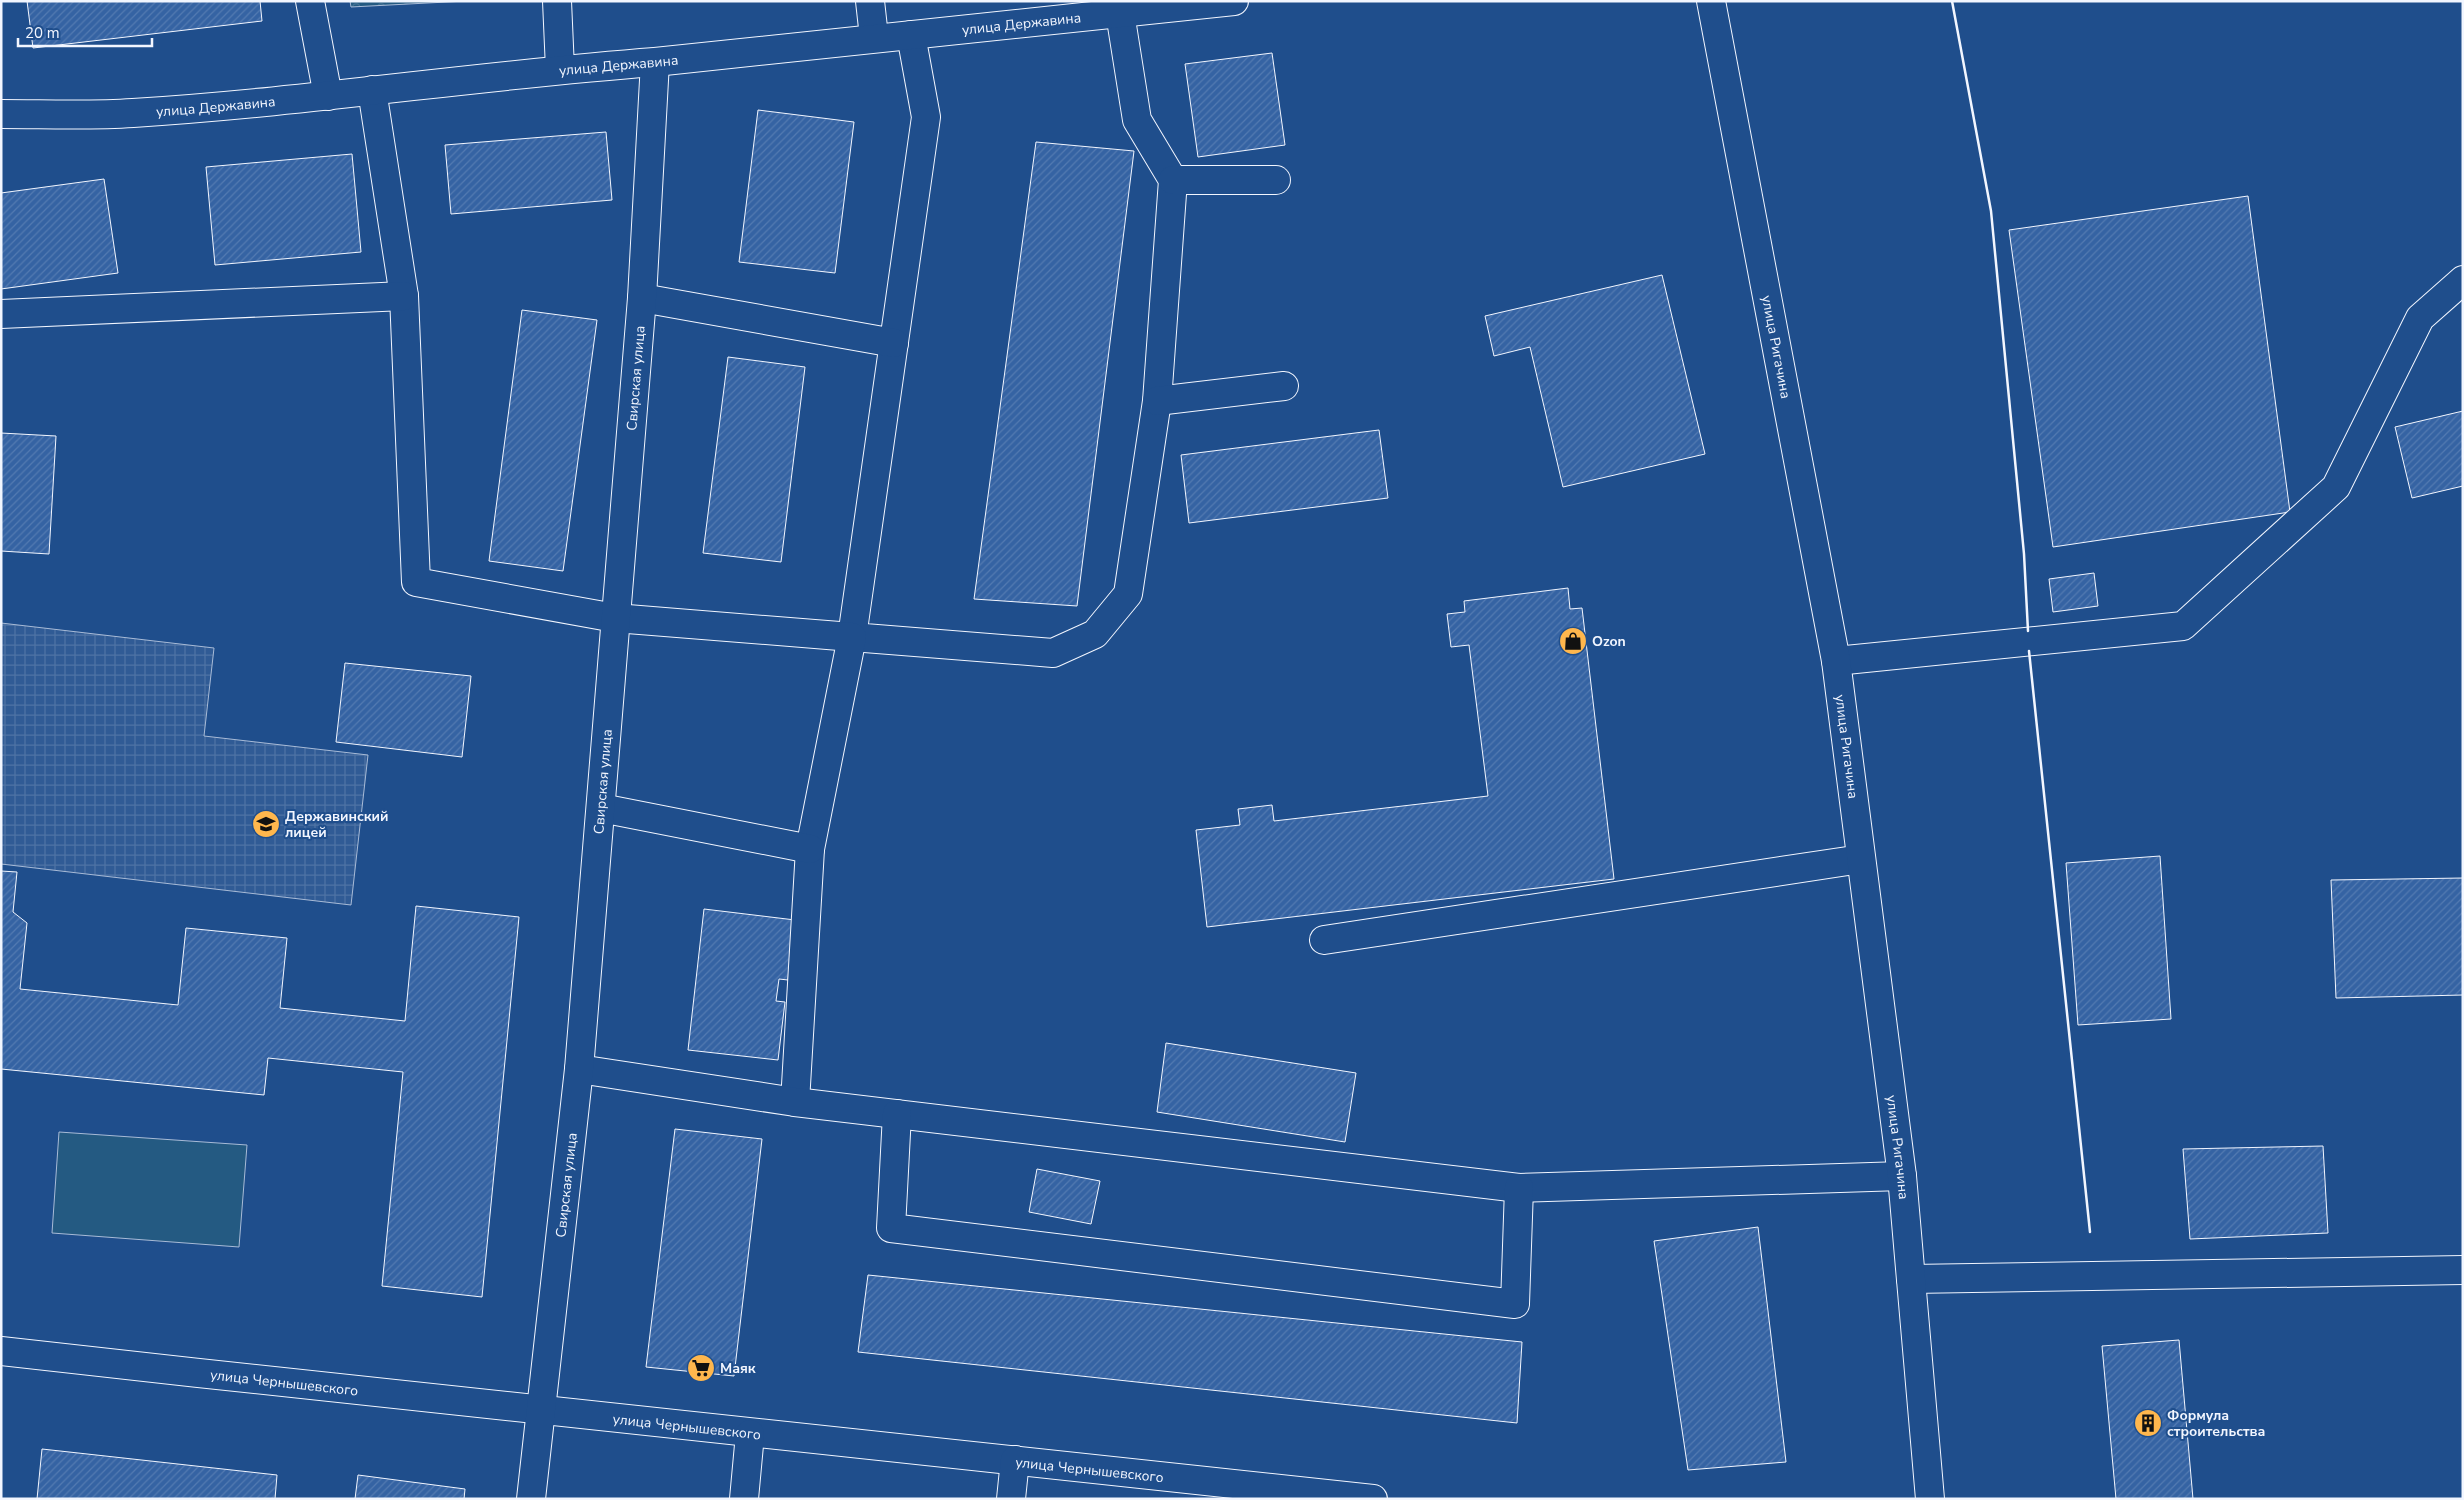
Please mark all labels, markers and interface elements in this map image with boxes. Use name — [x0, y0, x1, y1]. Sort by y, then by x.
street label: улица Державина — [961, 8, 1082, 40]
scale bar — [18, 15, 151, 47]
text: 20 m — [25, 23, 60, 43]
street label: улица Державина — [558, 51, 679, 80]
street label: улица Державина — [155, 92, 276, 121]
street label: улица Ригачина — [1757, 294, 1795, 400]
street label: Свирская улица — [622, 325, 650, 431]
shop icon: Ozon — [1558, 626, 1588, 656]
place label: Ozon — [1592, 632, 1626, 651]
street label: улица Ригачина — [1830, 693, 1863, 800]
street label: Свирская улица — [589, 728, 617, 835]
place label: Державинский лицей — [285, 807, 388, 842]
school or university icon: Державинский лицей — [251, 809, 281, 839]
street label: улица Ригачина — [1882, 1094, 1913, 1200]
street label: Свирская улица — [551, 1132, 582, 1238]
supermarket icon: Маяк — [686, 1353, 716, 1383]
place label: Маяк — [720, 1359, 756, 1378]
street label: улица Чернышевского — [209, 1365, 359, 1401]
place label: Формула строительства — [2167, 1406, 2265, 1441]
building icon: Формула строительства — [2133, 1408, 2163, 1438]
street label: улица Чернышевского — [612, 1410, 762, 1444]
street label: улица Чернышевского — [1014, 1453, 1165, 1487]

